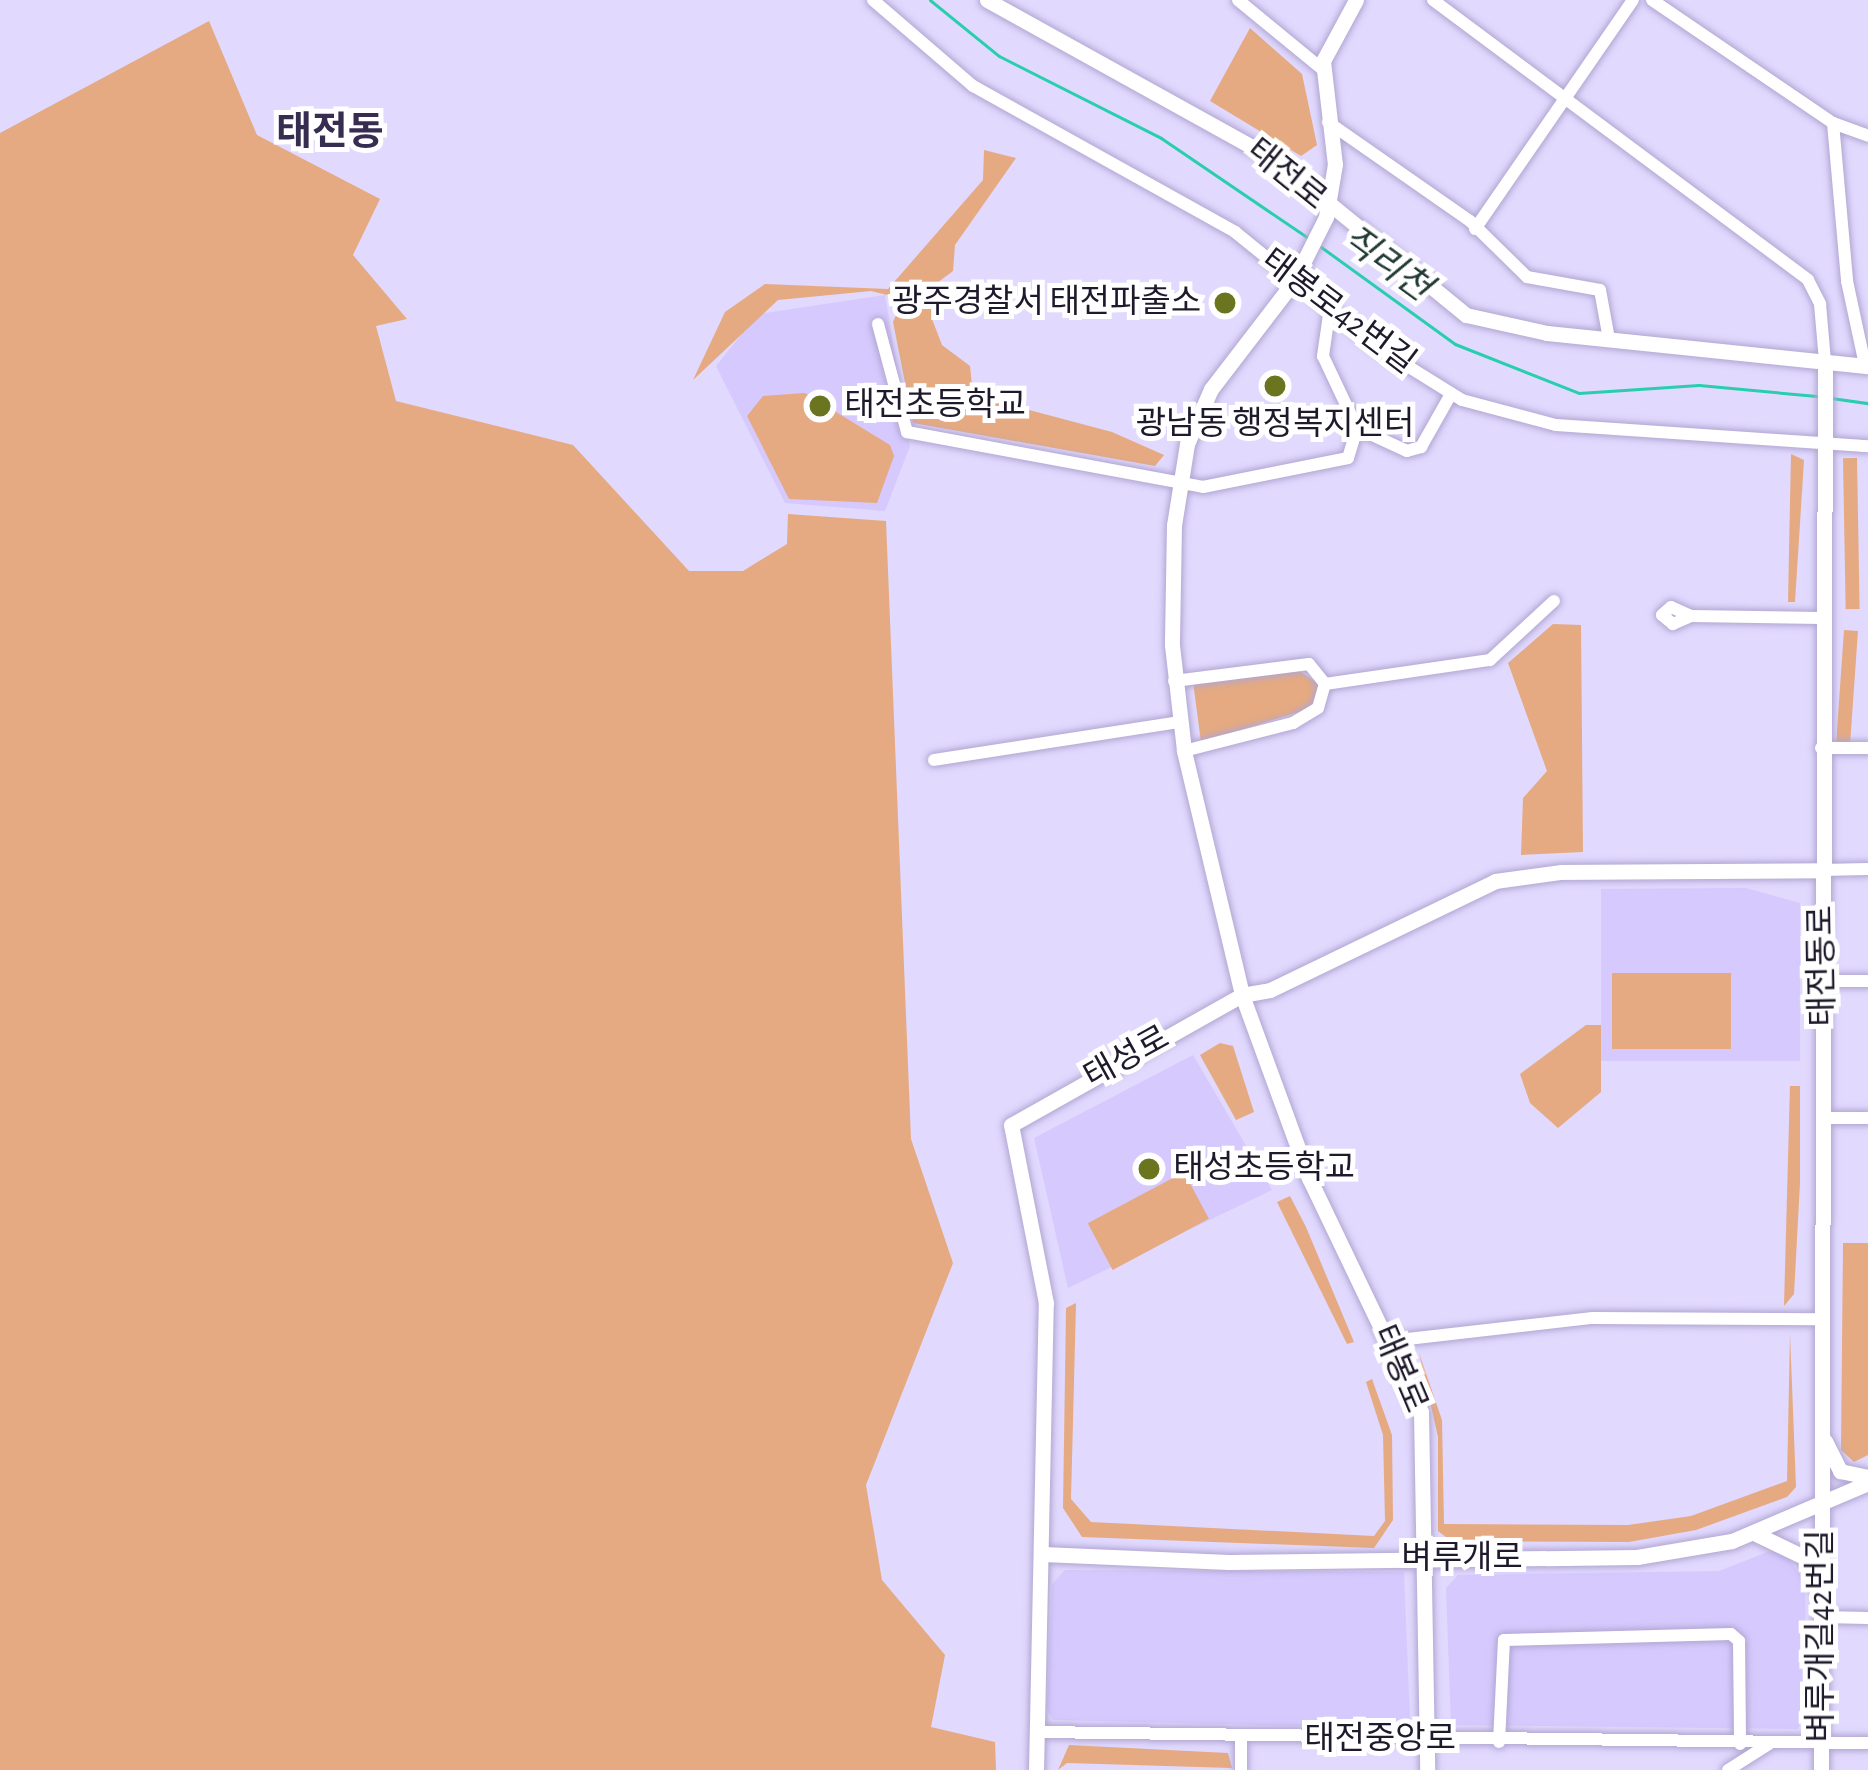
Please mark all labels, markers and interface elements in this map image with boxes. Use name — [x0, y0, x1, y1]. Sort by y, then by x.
district label: 태전동 — [276, 110, 384, 156]
street label: 태전로 — [1238, 131, 1334, 219]
water label: 직리천 — [1333, 217, 1439, 311]
street label: 태봉로42번길 — [1253, 241, 1423, 383]
place label: 광주경찰서 태전파출소 — [892, 283, 1201, 323]
marker: 광주경찰서 태전파출소 — [1212, 290, 1238, 316]
marker: 광남동 행정복지센터 — [1262, 373, 1288, 399]
place label: 태전초등학교 — [844, 386, 1026, 426]
marker: 태전초등학교 — [807, 393, 833, 419]
place label: 광남동 행정복지센터 — [1136, 405, 1414, 445]
street label: 태전동로 — [1802, 905, 1844, 1027]
street label: 태성로 — [1078, 1019, 1176, 1097]
place label: 태성초등학교 — [1173, 1149, 1355, 1189]
marker: 태성초등학교 — [1136, 1156, 1162, 1182]
street label: 태봉로 — [1363, 1319, 1435, 1419]
street label: 벼루개길42번길 — [1802, 1529, 1842, 1743]
street label: 벼루개로 — [1401, 1539, 1523, 1579]
street label: 태전중앙로 — [1304, 1720, 1456, 1760]

